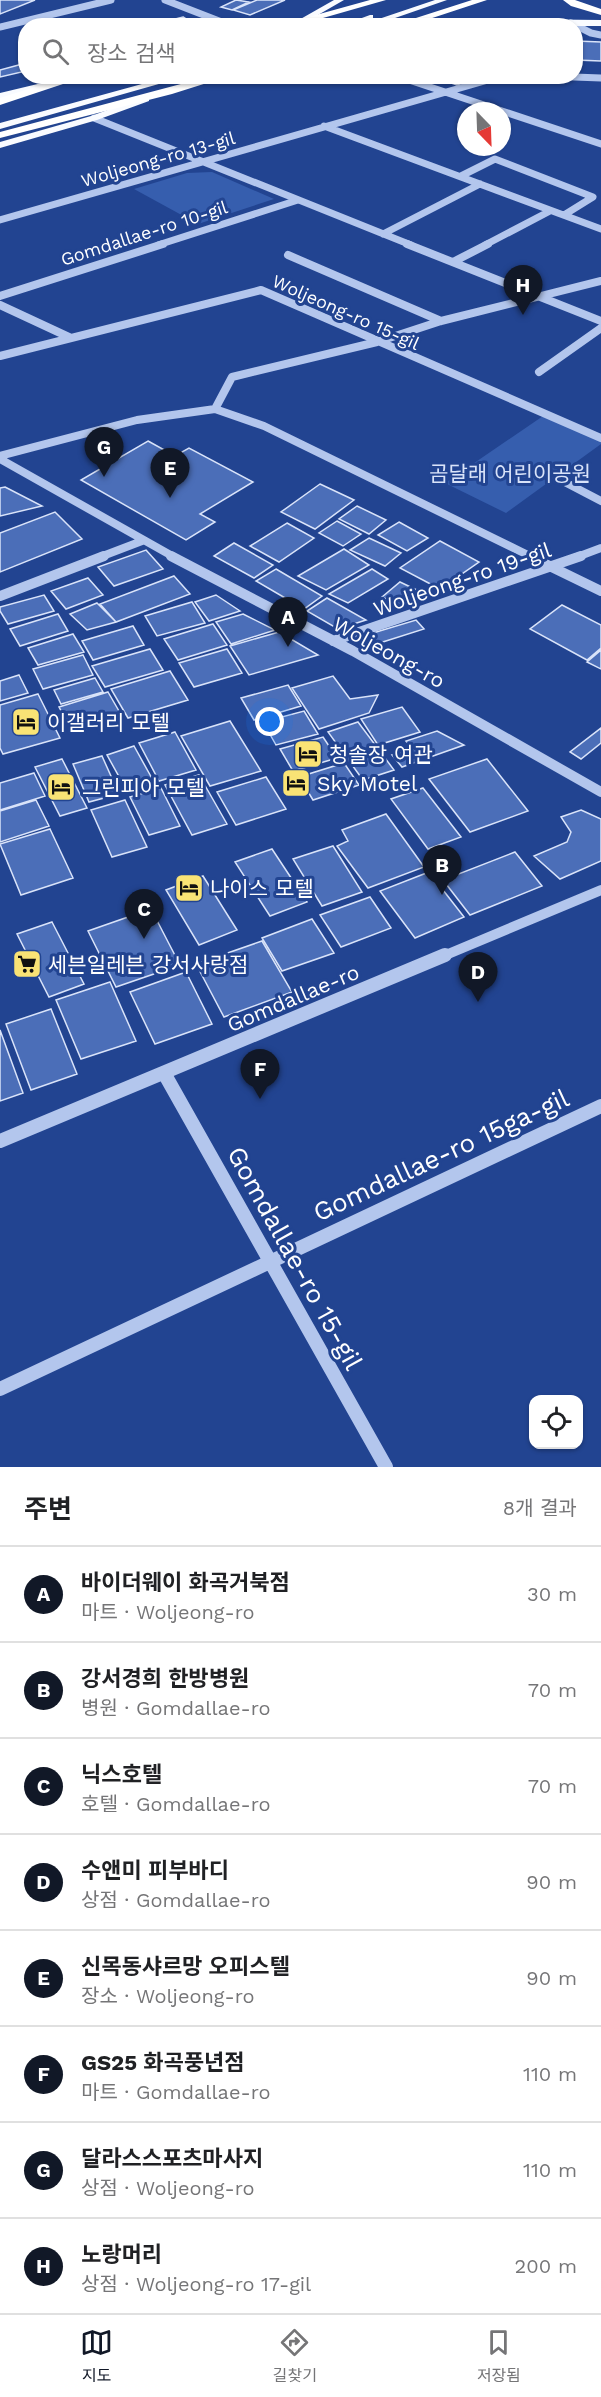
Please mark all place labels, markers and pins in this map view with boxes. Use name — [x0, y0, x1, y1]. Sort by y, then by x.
pin: H — [504, 266, 542, 315]
pin: G — [84, 428, 124, 477]
pin: E — [150, 448, 190, 498]
pin: A — [268, 598, 308, 647]
hotel icon: 이갤러리 모텔 — [10, 706, 42, 738]
place label: 이갤러리 모텔 — [47, 710, 170, 735]
hotel icon: 청솔장 여관 — [292, 738, 324, 770]
place label: 청솔장 여관 — [329, 742, 433, 767]
hotel icon: Sky Motel — [280, 767, 312, 799]
hotel icon: 그린피아 모텔 — [45, 771, 77, 803]
place label: Sky Motel — [317, 771, 418, 796]
place label: 그린피아 모텔 — [82, 775, 205, 800]
pin: B — [422, 846, 462, 895]
hotel icon: 나이스 모텔 — [173, 872, 205, 904]
place label: 나이스 모텔 — [210, 876, 314, 901]
pin: C — [124, 890, 164, 939]
supermarket icon: 세븐일레븐 강서사랑점 — [11, 948, 43, 980]
place label: 세븐일레븐 강서사랑점 — [48, 952, 248, 977]
pin: D — [458, 952, 498, 1002]
pin: F — [240, 1050, 280, 1099]

